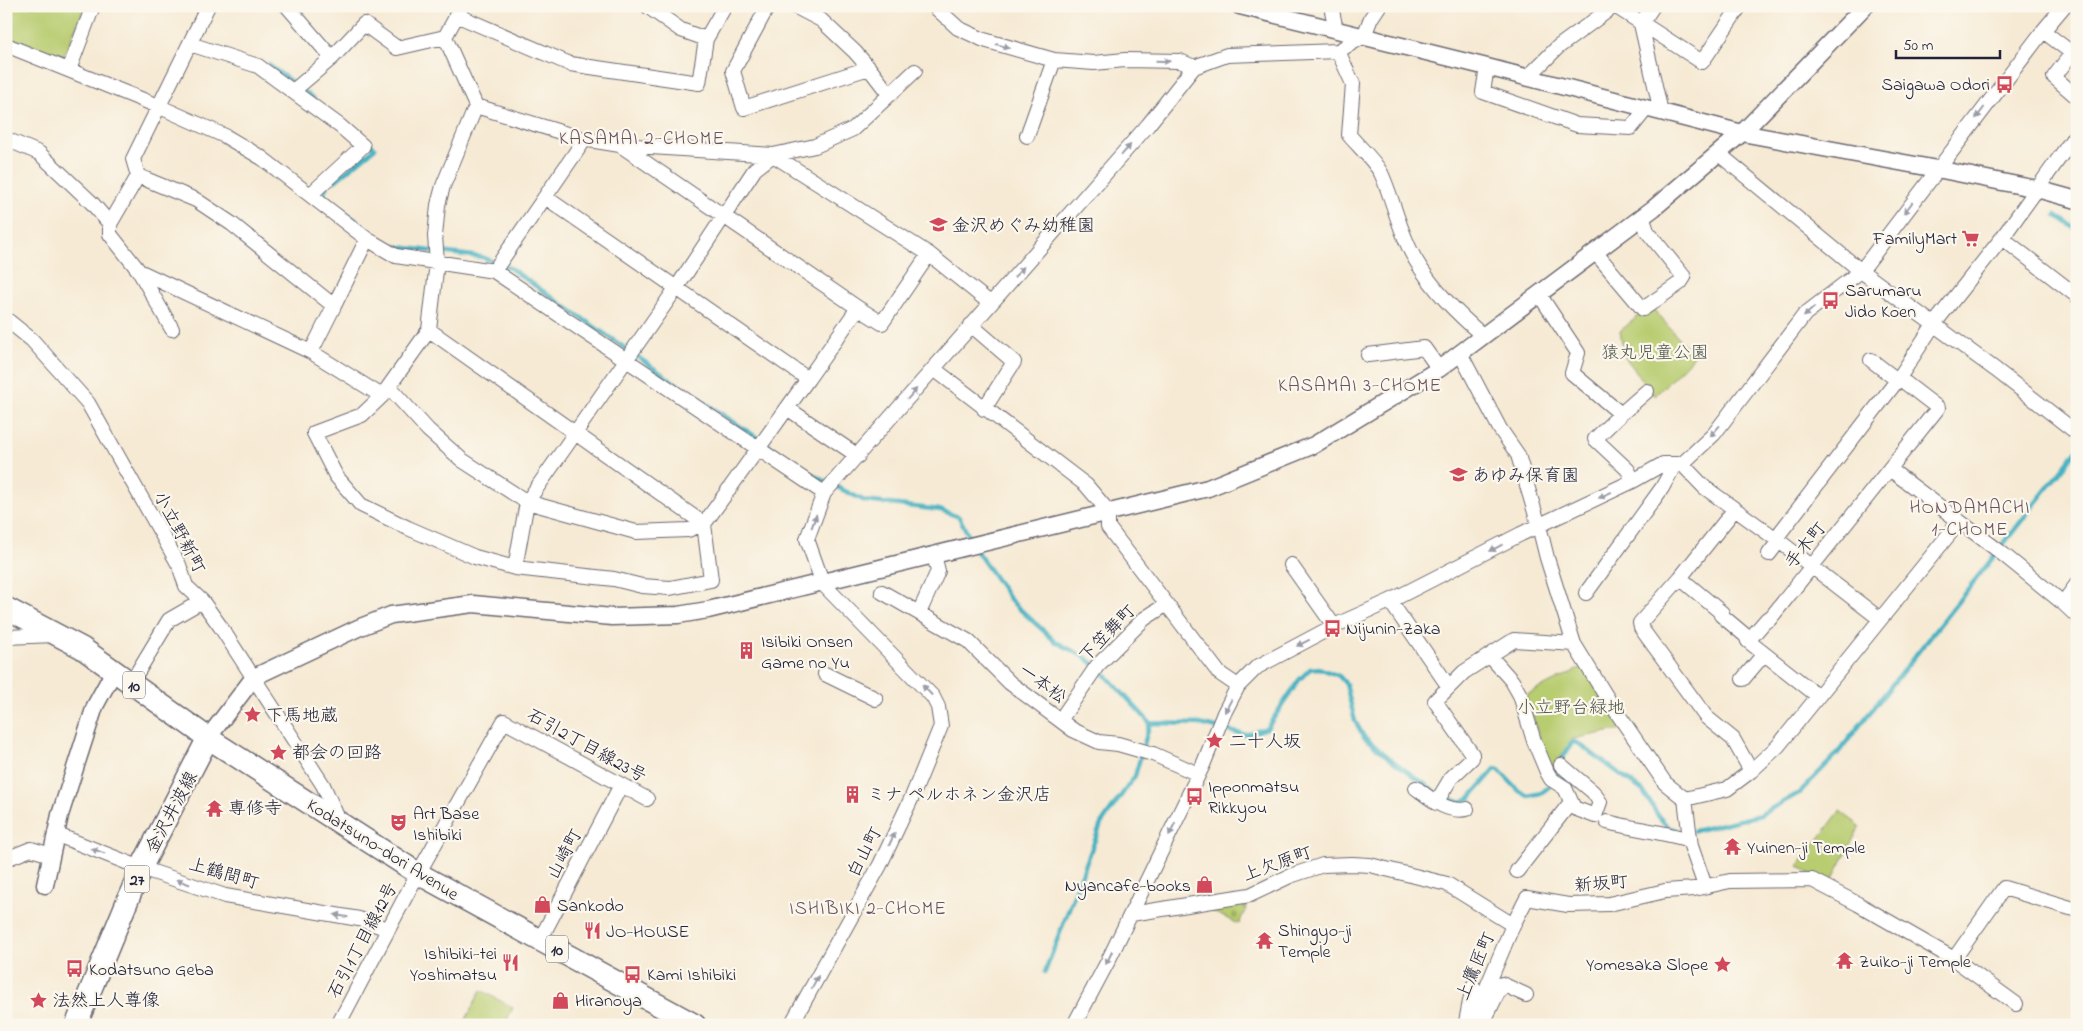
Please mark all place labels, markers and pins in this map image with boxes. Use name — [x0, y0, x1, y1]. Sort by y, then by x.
place label: Saigawa Odori — [1882, 73, 1990, 100]
bus stop icon: Saigawa Odori — [1994, 74, 2014, 94]
place label: 金沢めぐみ幼稚園 — [952, 214, 1095, 240]
school or university icon: 金沢めぐみ幼稚園 — [928, 215, 948, 235]
place label: FamilyMart — [1872, 227, 1957, 253]
supermarket icon: FamilyMart — [1961, 228, 1981, 248]
place label: Sarumaru Jido Koen — [1845, 279, 1922, 326]
bus stop icon: Sarumaru Jido Koen — [1821, 290, 1841, 310]
place label: あゆみ保育園 — [1472, 464, 1579, 490]
school or university icon: あゆみ保育園 — [1448, 465, 1468, 485]
place label: Nijunin-Zaka — [1346, 617, 1441, 643]
bus stop icon: Nijunin-Zaka — [1322, 618, 1342, 638]
place label: Isibiki Onsen Game no Yu — [761, 630, 853, 677]
building icon: Isibiki Onsen Game no Yu — [737, 641, 757, 661]
place label: 下馬地蔵 — [266, 704, 338, 730]
place icon: 下馬地蔵 — [242, 705, 262, 725]
place label: 二十人坂 — [1229, 730, 1301, 756]
place icon: 二十人坂 — [1205, 731, 1225, 751]
place label: 都会の回路 — [292, 741, 382, 767]
place icon: 都会の回路 — [268, 742, 288, 762]
place label: Ipponmatsu Rikkyou — [1208, 775, 1299, 822]
place label: ミナ ペルホネン金沢店 — [867, 783, 1051, 809]
building icon: ミナ ペルホネン金沢店 — [843, 784, 863, 804]
bus stop icon: Ipponmatsu Rikkyou — [1184, 786, 1204, 806]
place label: 専修寺 — [228, 797, 282, 823]
temple icon: 専修寺 — [204, 798, 224, 818]
place label: Art Base Ishibiki — [413, 802, 480, 849]
theatre icon: Art Base Ishibiki — [389, 813, 409, 833]
place label: Yuinen-ji Temple — [1747, 836, 1866, 862]
temple icon: Yuinen-ji Temple — [1723, 837, 1743, 857]
place label: Nyancafe-books — [1065, 874, 1191, 900]
shop icon: Nyancafe-books — [1195, 875, 1215, 895]
place label: Sankodo — [557, 894, 624, 920]
shop icon: Sankodo — [533, 895, 553, 915]
place label: Shingyo-ji Temple — [1278, 919, 1352, 966]
place label: JO-HOUSE — [606, 920, 690, 946]
restaurant icon: JO-HOUSE — [582, 921, 602, 941]
temple icon: Shingyo-ji Temple — [1254, 930, 1274, 950]
place label: Ishibiki-tei Yoshimatsu — [410, 942, 497, 989]
place label: Zuiko-ji Temple — [1859, 950, 1972, 976]
temple icon: Zuiko-ji Temple — [1835, 951, 1855, 971]
restaurant icon: Ishibiki-tei Yoshimatsu — [501, 953, 521, 973]
place label: Yomesaka Slope — [1586, 953, 1709, 979]
place icon: Yomesaka Slope — [1712, 954, 1732, 974]
place label: Kodatsuno Geba — [89, 958, 214, 984]
bus stop icon: Kodatsuno Geba — [65, 959, 85, 979]
place label: Kami Ishibiki — [647, 963, 736, 989]
bus stop icon: Kami Ishibiki — [623, 964, 643, 984]
place label: 法然上人尊像 — [52, 989, 160, 1015]
place label: Hiranoya — [575, 989, 642, 1015]
place icon: 法然上人尊像 — [28, 990, 48, 1010]
shop icon: Hiranoya — [551, 990, 571, 1010]

